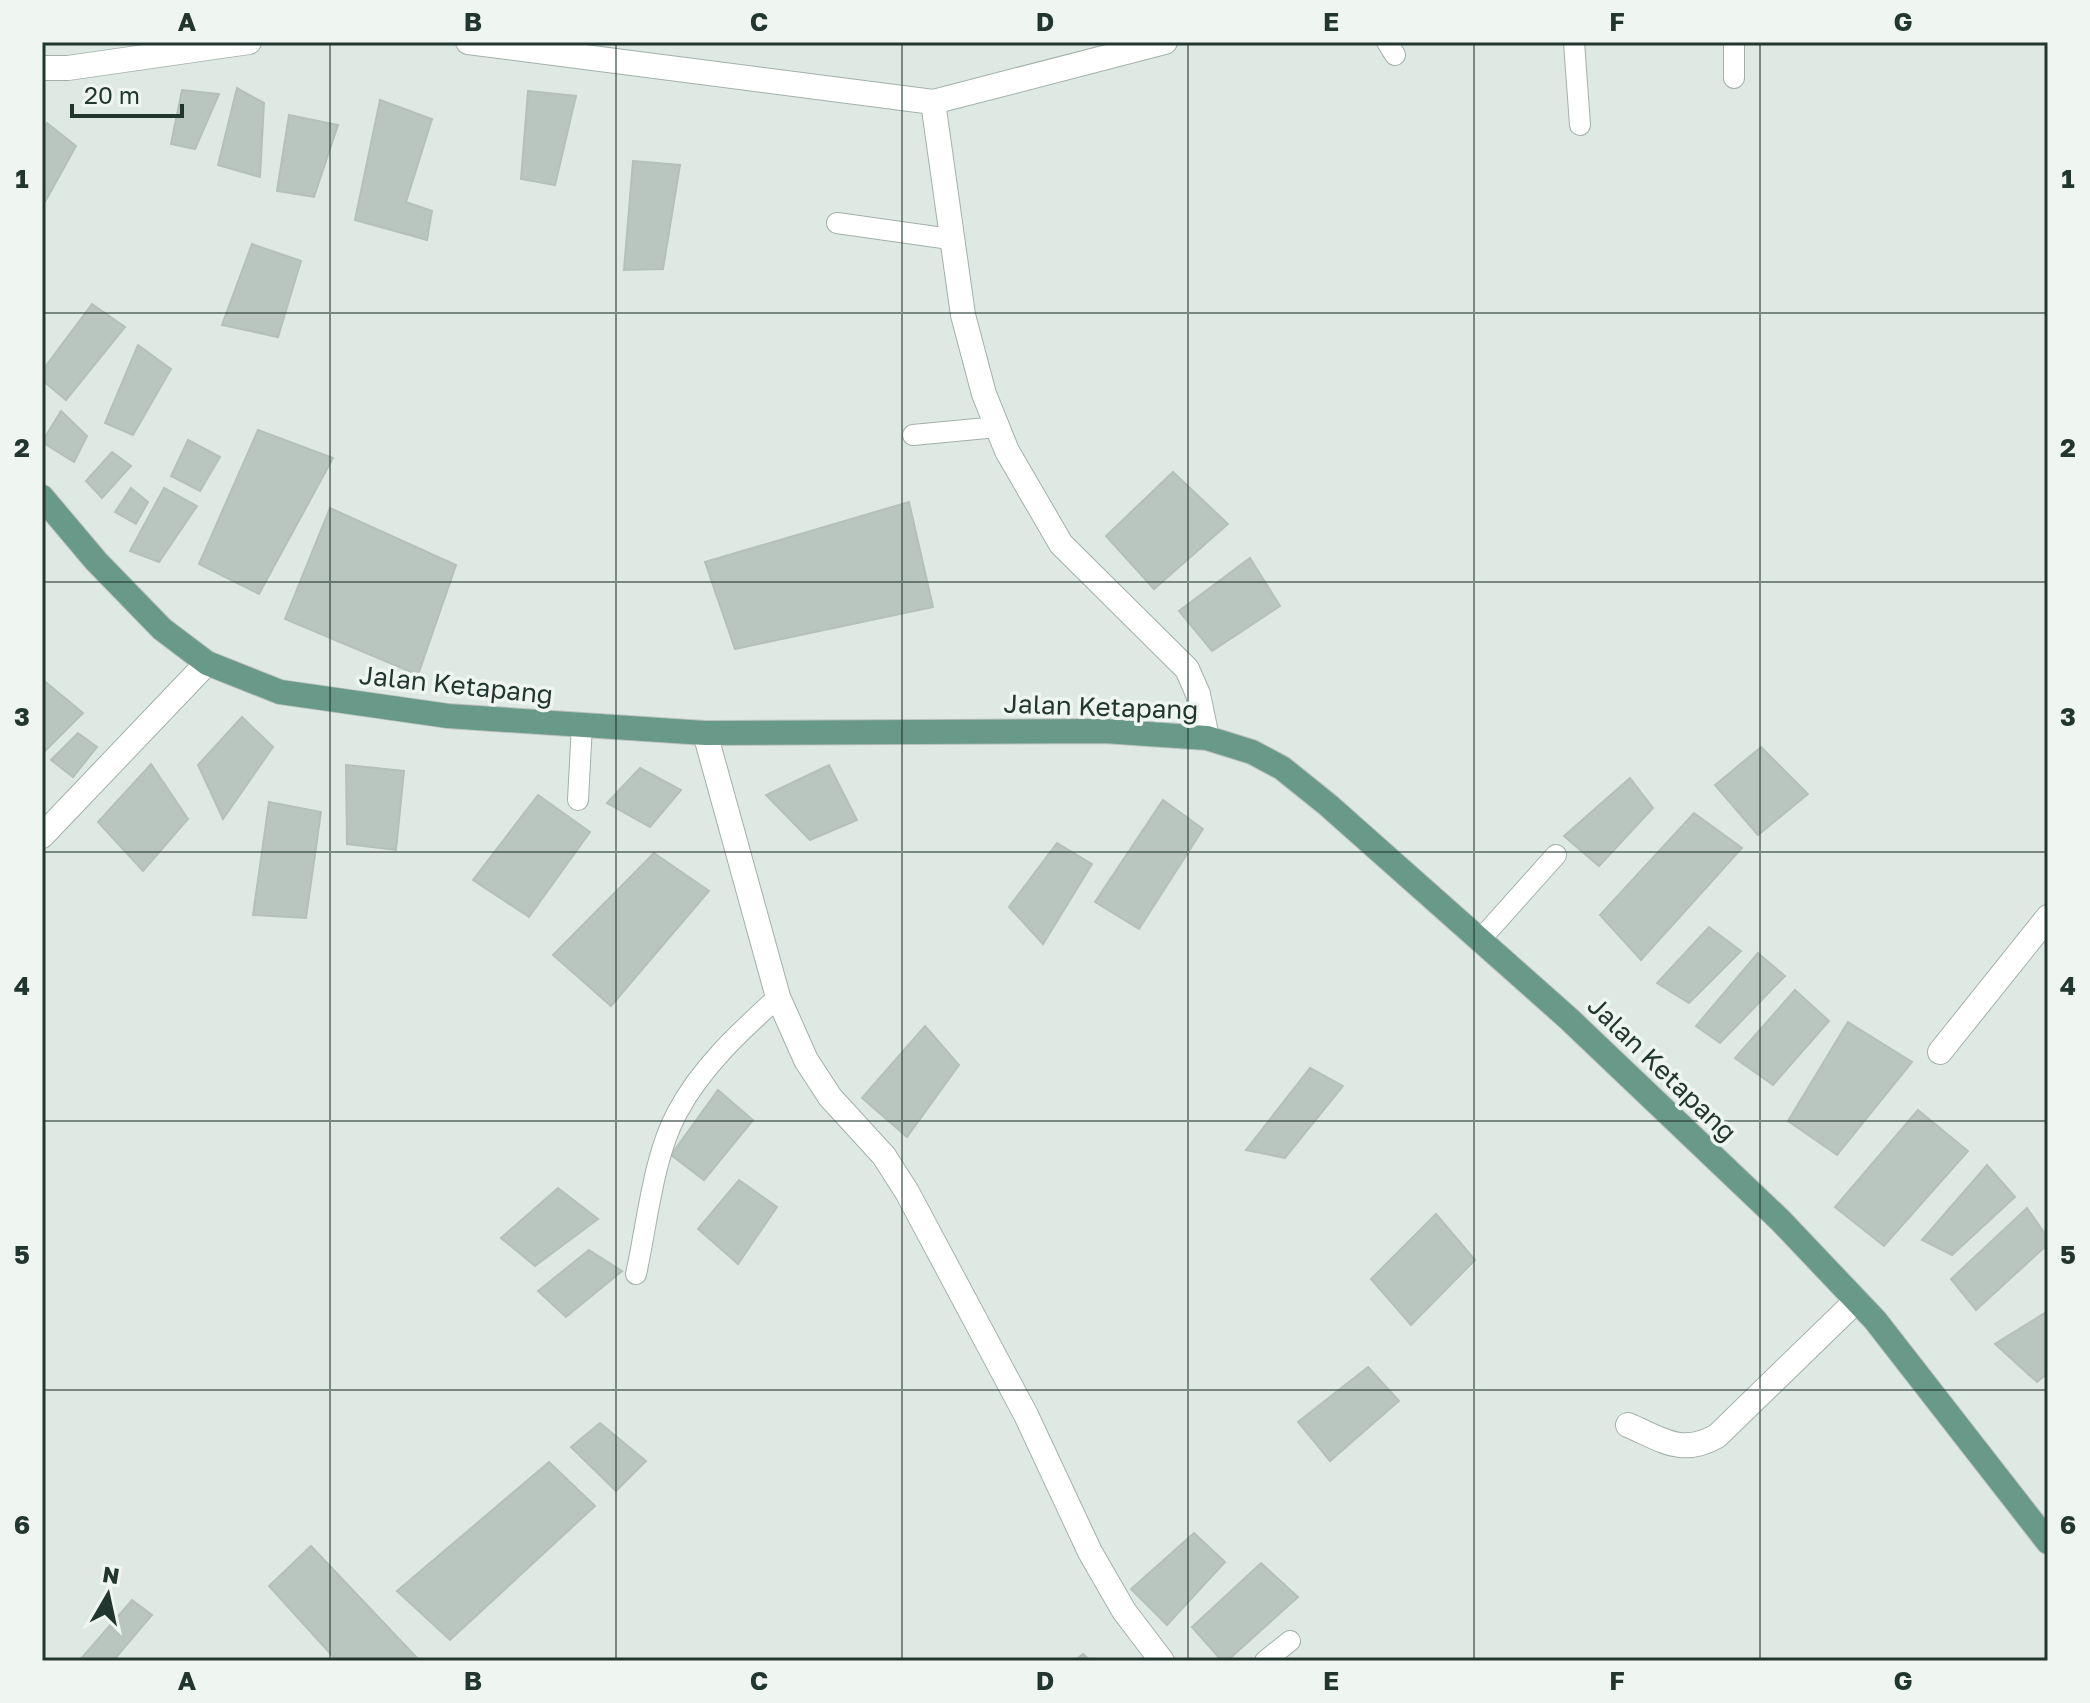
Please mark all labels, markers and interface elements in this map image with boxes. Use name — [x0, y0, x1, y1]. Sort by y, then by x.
text: A — [178, 6, 197, 37]
text: B — [464, 6, 482, 37]
text: C — [750, 6, 768, 37]
text: D — [1036, 6, 1054, 37]
text: E — [1323, 6, 1339, 37]
text: F — [1609, 6, 1625, 37]
text: G — [1893, 6, 1913, 37]
scale bar — [72, 68, 182, 118]
text: 20 m — [84, 80, 140, 109]
text: 1 — [15, 163, 29, 194]
text: 1 — [2061, 163, 2075, 194]
text: 2 — [14, 432, 30, 463]
text: 2 — [2060, 432, 2076, 463]
street label: Jalan Ketapang — [358, 659, 555, 710]
street label: Jalan Ketapang — [1003, 688, 1199, 725]
text: 3 — [14, 701, 30, 732]
text: 3 — [2060, 701, 2076, 732]
text: 4 — [14, 970, 30, 1001]
text: 4 — [2060, 970, 2076, 1001]
street label: Jalan Ketapang — [1581, 990, 1743, 1147]
text: 5 — [14, 1239, 30, 1270]
text: 5 — [2060, 1239, 2076, 1270]
text: 6 — [14, 1509, 30, 1540]
text: 6 — [2060, 1509, 2076, 1540]
north arrow — [68, 1555, 148, 1635]
text: N — [101, 1560, 122, 1589]
text: A — [178, 1665, 197, 1696]
text: B — [464, 1665, 482, 1696]
text: C — [750, 1665, 768, 1696]
text: D — [1036, 1665, 1054, 1696]
text: E — [1323, 1665, 1339, 1696]
text: F — [1609, 1665, 1625, 1696]
text: G — [1893, 1665, 1913, 1696]

